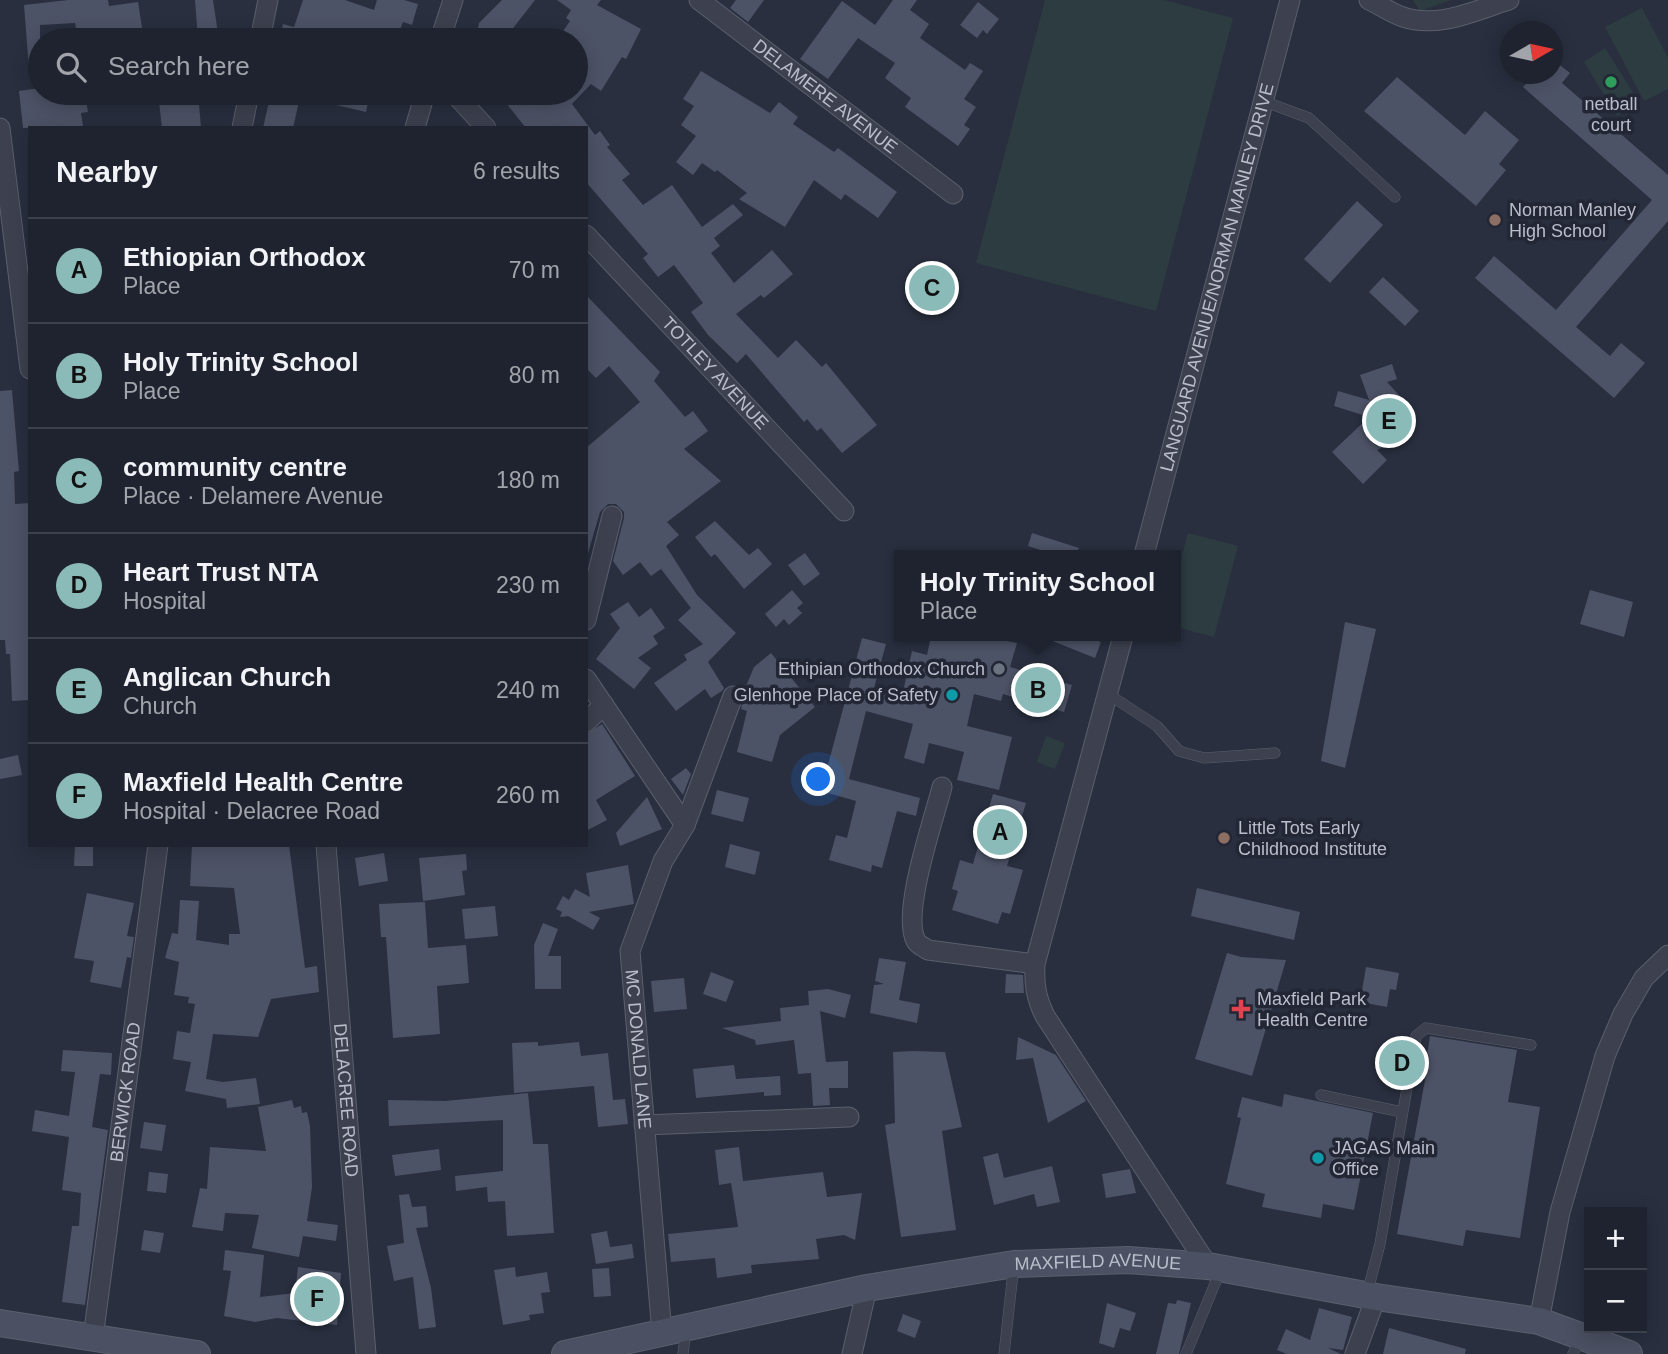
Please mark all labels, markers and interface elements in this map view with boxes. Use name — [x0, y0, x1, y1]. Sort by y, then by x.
north arrow — [1500, 21, 1563, 84]
search box — [28, 28, 588, 105]
street label: DELAMERE AVENUE — [749, 35, 901, 158]
icon: search — [52, 48, 90, 86]
text: Search here — [108, 51, 250, 81]
marker: netball court — [1603, 74, 1619, 90]
street label: LANGUARD AVENUE/NORMAN MANLEY DRIVE — [1156, 81, 1278, 474]
place label: netball court — [1584, 94, 1638, 135]
text: Nearby — [56, 155, 158, 188]
text: 6 results — [473, 158, 560, 184]
place label: Norman Manley High School — [1509, 200, 1636, 241]
marker: Norman Manley High School — [1487, 212, 1503, 228]
text: Ethiopian Orthodox — [123, 242, 366, 272]
text: A — [71, 257, 87, 283]
text: 70 m — [509, 257, 560, 283]
pin: C — [909, 262, 955, 314]
text: Place — [123, 273, 181, 299]
street label: TOTLEY AVENUE — [658, 313, 772, 433]
text: Holy Trinity School — [123, 347, 358, 377]
text: B — [71, 362, 87, 388]
text: 80 m — [509, 362, 560, 388]
text: Place — [123, 378, 181, 404]
pin: E — [1366, 395, 1412, 447]
text: community centre — [123, 452, 347, 482]
text: C — [71, 467, 87, 493]
text: 180 m — [496, 467, 560, 493]
text: Place · Delamere Avenue — [123, 483, 383, 509]
popup — [894, 550, 1181, 641]
text: Heart Trust NTA — [123, 557, 319, 587]
text: Holy Trinity School — [920, 567, 1155, 597]
text: D — [71, 572, 87, 598]
text: 230 m — [496, 572, 560, 598]
text: Hospital — [123, 588, 206, 614]
text: Place — [920, 598, 977, 624]
place label: Ethipian Orthodox Church — [778, 659, 985, 679]
marker: Ethipian Orthodox Church — [991, 661, 1007, 677]
text: Anglican Church — [123, 662, 331, 692]
pin: B — [1015, 664, 1061, 716]
text: E — [71, 677, 87, 703]
text: 240 m — [496, 677, 560, 703]
place label: Glenhope Place of Safety — [734, 685, 938, 705]
marker: Glenhope Place of Safety — [944, 687, 960, 703]
text: Church — [123, 693, 197, 719]
your location — [801, 762, 835, 796]
text: Maxfield Health Centre — [123, 767, 403, 797]
text: F — [72, 782, 86, 808]
text: 260 m — [496, 782, 560, 808]
text: Hospital · Delacree Road — [123, 798, 380, 824]
pin: A — [977, 806, 1023, 858]
place label: Little Tots Early Childhood Institute — [1238, 818, 1387, 859]
marker: Little Tots Early Childhood Institute — [1216, 830, 1232, 846]
street label: MC DONALD LANE — [622, 969, 655, 1130]
place label: Maxfield Park Health Centre — [1257, 989, 1368, 1030]
marker: Maxfield Park Health Centre — [1231, 999, 1251, 1019]
street label: BERWICK ROAD — [106, 1021, 145, 1163]
street label: DELACREE ROAD — [330, 1023, 362, 1178]
pin: D — [1379, 1037, 1425, 1089]
place label: JAGAS Main Office — [1332, 1138, 1435, 1179]
marker: JAGAS Main Office — [1310, 1150, 1326, 1166]
map controls — [1584, 1207, 1647, 1333]
button: + — [1584, 1207, 1647, 1270]
street label: MAXFIELD AVENUE — [1014, 1250, 1182, 1274]
button: − — [1584, 1270, 1647, 1333]
pin: F — [294, 1273, 340, 1325]

